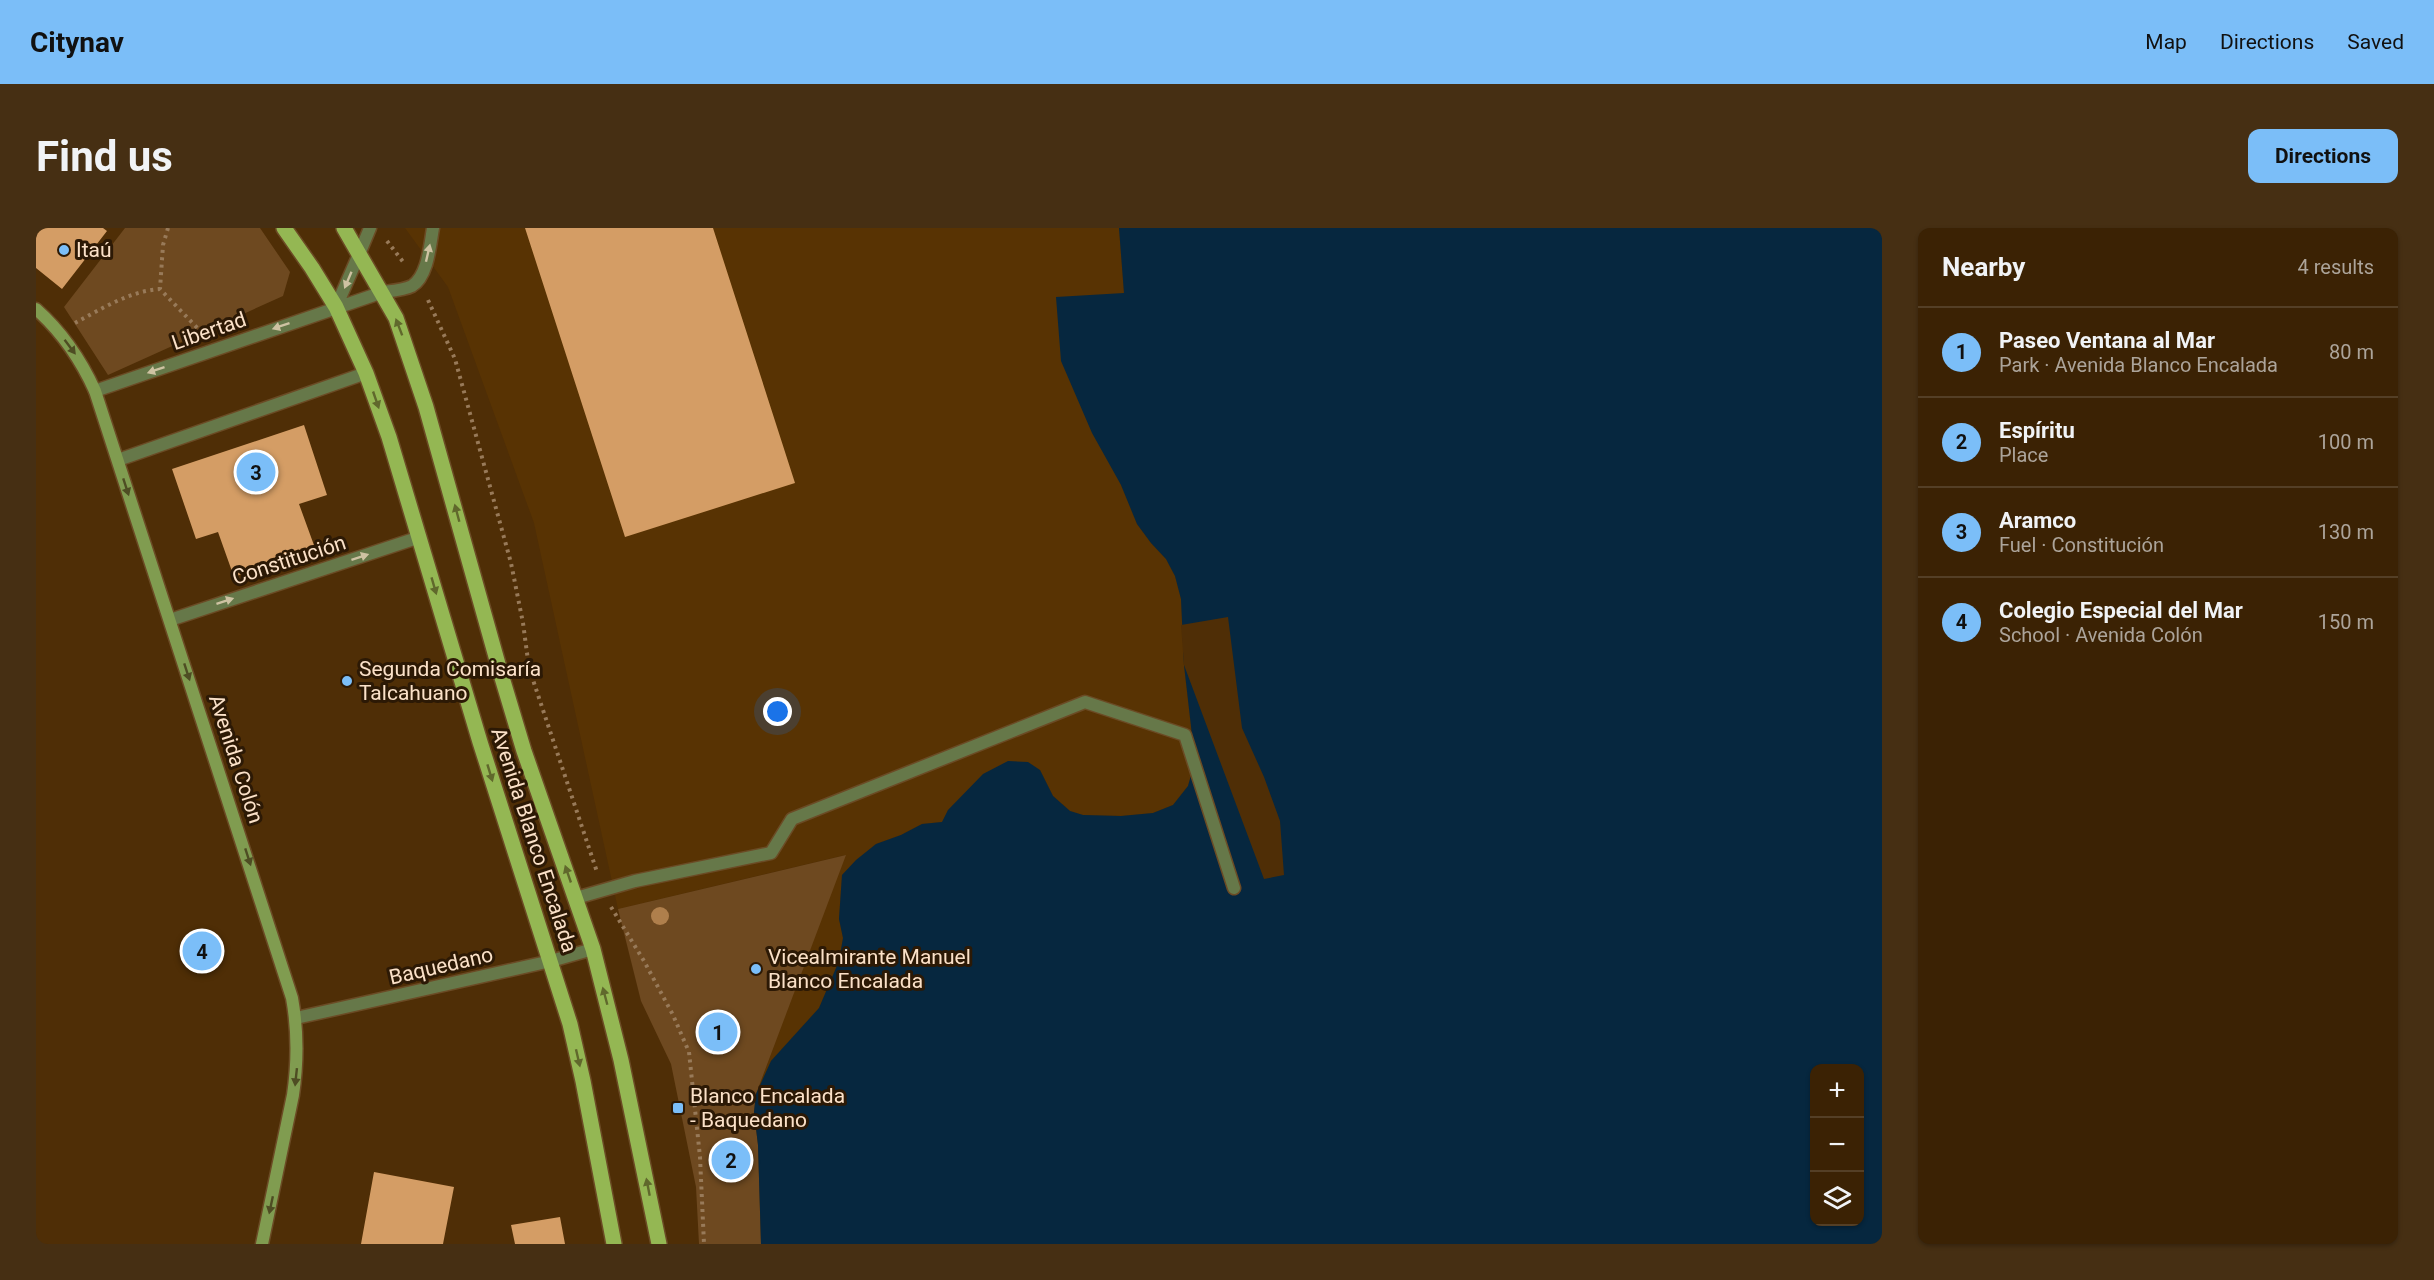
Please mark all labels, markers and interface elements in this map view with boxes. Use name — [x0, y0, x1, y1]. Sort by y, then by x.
text: Citynav — [30, 26, 124, 59]
text: Map — [2145, 30, 2187, 54]
text: Directions — [2220, 30, 2314, 54]
text: Saved — [2347, 30, 2404, 54]
button: Directions — [2248, 129, 2398, 183]
text: Find us — [36, 132, 173, 181]
place label: Itaú — [76, 238, 112, 262]
marker: Itaú — [57, 243, 71, 257]
one-way arrow — [424, 243, 433, 262]
text: Nearby — [1942, 252, 2025, 282]
text: 4 results — [2298, 255, 2374, 279]
one-way arrow — [343, 271, 353, 289]
street label: Libertad — [169, 307, 249, 355]
one-way arrow — [394, 318, 403, 336]
one-way arrow — [272, 322, 290, 332]
text: Paseo Ventana al Mar — [1999, 328, 2215, 353]
one-way arrow — [64, 338, 76, 354]
text: 1 — [1956, 340, 1967, 364]
text: 80 m — [2329, 340, 2374, 364]
text: Park · Avenida Blanco Encalada — [1999, 353, 2278, 377]
one-way arrow — [147, 365, 165, 375]
one-way arrow — [371, 391, 381, 409]
text: Espíritu — [1999, 418, 2075, 443]
text: 2 — [1956, 430, 1967, 454]
text: 100 m — [2318, 430, 2374, 454]
text: Place — [1999, 443, 2048, 467]
pin: 3 — [236, 450, 276, 494]
one-way arrow — [122, 478, 132, 496]
one-way arrow — [452, 504, 461, 522]
text: Aramco — [1999, 508, 2076, 533]
text: 3 — [1956, 520, 1967, 544]
text: 130 m — [2318, 520, 2374, 544]
street label: Constitución — [229, 530, 349, 590]
text: Fuel · Constitución — [1999, 533, 2164, 557]
one-way arrow — [351, 551, 369, 561]
one-way arrow — [430, 577, 439, 595]
one-way arrow — [216, 596, 234, 606]
text: Colegio Especial del Mar — [1999, 598, 2243, 623]
text: 4 — [1956, 610, 1967, 634]
text: 150 m — [2318, 610, 2374, 634]
text: School · Avenida Colón — [1999, 623, 2203, 647]
place label: Segunda Comisaría Talcahuano — [359, 657, 541, 705]
one-way arrow — [183, 663, 192, 681]
marker: Segunda Comisaría Talcahuano — [340, 674, 354, 688]
street label: Avenida Colón — [204, 692, 268, 826]
your location — [763, 697, 792, 726]
street label: Avenida Blanco Encalada — [486, 725, 582, 955]
one-way arrow — [486, 764, 495, 782]
one-way arrow — [243, 848, 253, 866]
one-way arrow — [562, 865, 572, 883]
pin: 4 — [182, 928, 222, 974]
street label: Baquedano — [387, 942, 495, 990]
place label: Vicealmirante Manuel Blanco Encalada — [768, 945, 971, 993]
marker: Vicealmirante Manuel Blanco Encalada — [749, 962, 763, 976]
one-way arrow — [600, 987, 610, 1005]
pin: 1 — [698, 1010, 738, 1054]
one-way arrow — [573, 1049, 583, 1068]
map controls — [1810, 1064, 1864, 1226]
button: + — [1810, 1064, 1864, 1118]
one-way arrow — [291, 1067, 300, 1086]
place label: Blanco Encalada - Baquedano — [690, 1084, 845, 1132]
marker: Blanco Encalada - Baquedano — [671, 1101, 685, 1115]
button: − — [1810, 1118, 1864, 1172]
pin: 2 — [712, 1138, 750, 1182]
button: layers — [1810, 1172, 1864, 1226]
one-way arrow — [643, 1177, 652, 1196]
one-way arrow — [266, 1195, 275, 1214]

